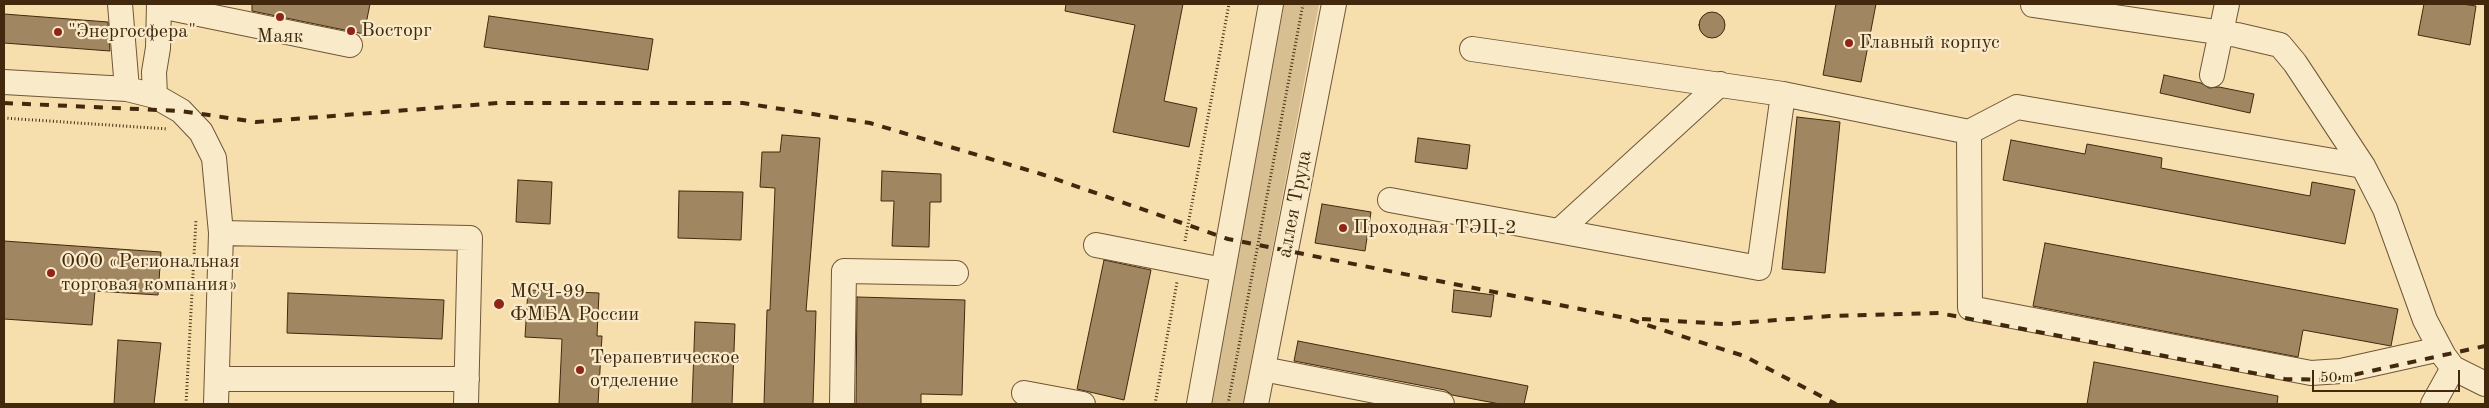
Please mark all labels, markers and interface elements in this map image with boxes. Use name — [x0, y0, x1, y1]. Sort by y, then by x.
marker: Маяк — [274, 11, 286, 23]
place label: Восторг — [361, 19, 432, 43]
place label: "Энергосфера" — [68, 20, 196, 44]
place label: Маяк — [256, 25, 304, 49]
marker: Восторг — [345, 25, 357, 37]
marker: "Энергосфера" — [52, 26, 64, 38]
place label: Главный корпус — [1859, 31, 2000, 55]
marker: Главный корпус — [1843, 37, 1855, 49]
street label: аллея Труда — [1273, 148, 1317, 260]
place label: Проходная ТЭЦ-2 — [1353, 216, 1517, 240]
marker: Проходная ТЭЦ-2 — [1337, 222, 1349, 234]
place label: ООО «Региональная торговая компания» — [61, 250, 240, 297]
marker: ООО «Региональная торговая компания» — [45, 267, 57, 279]
place label: МСЧ-99 ФМБА России — [510, 280, 639, 327]
marker: МСЧ-99 ФМБА России — [492, 297, 506, 311]
place label: Терапевтическое отделение — [590, 346, 739, 393]
scale bar — [2314, 360, 2462, 392]
marker: Терапевтическое отделение — [574, 364, 586, 376]
text: 50 m — [2320, 371, 2354, 386]

